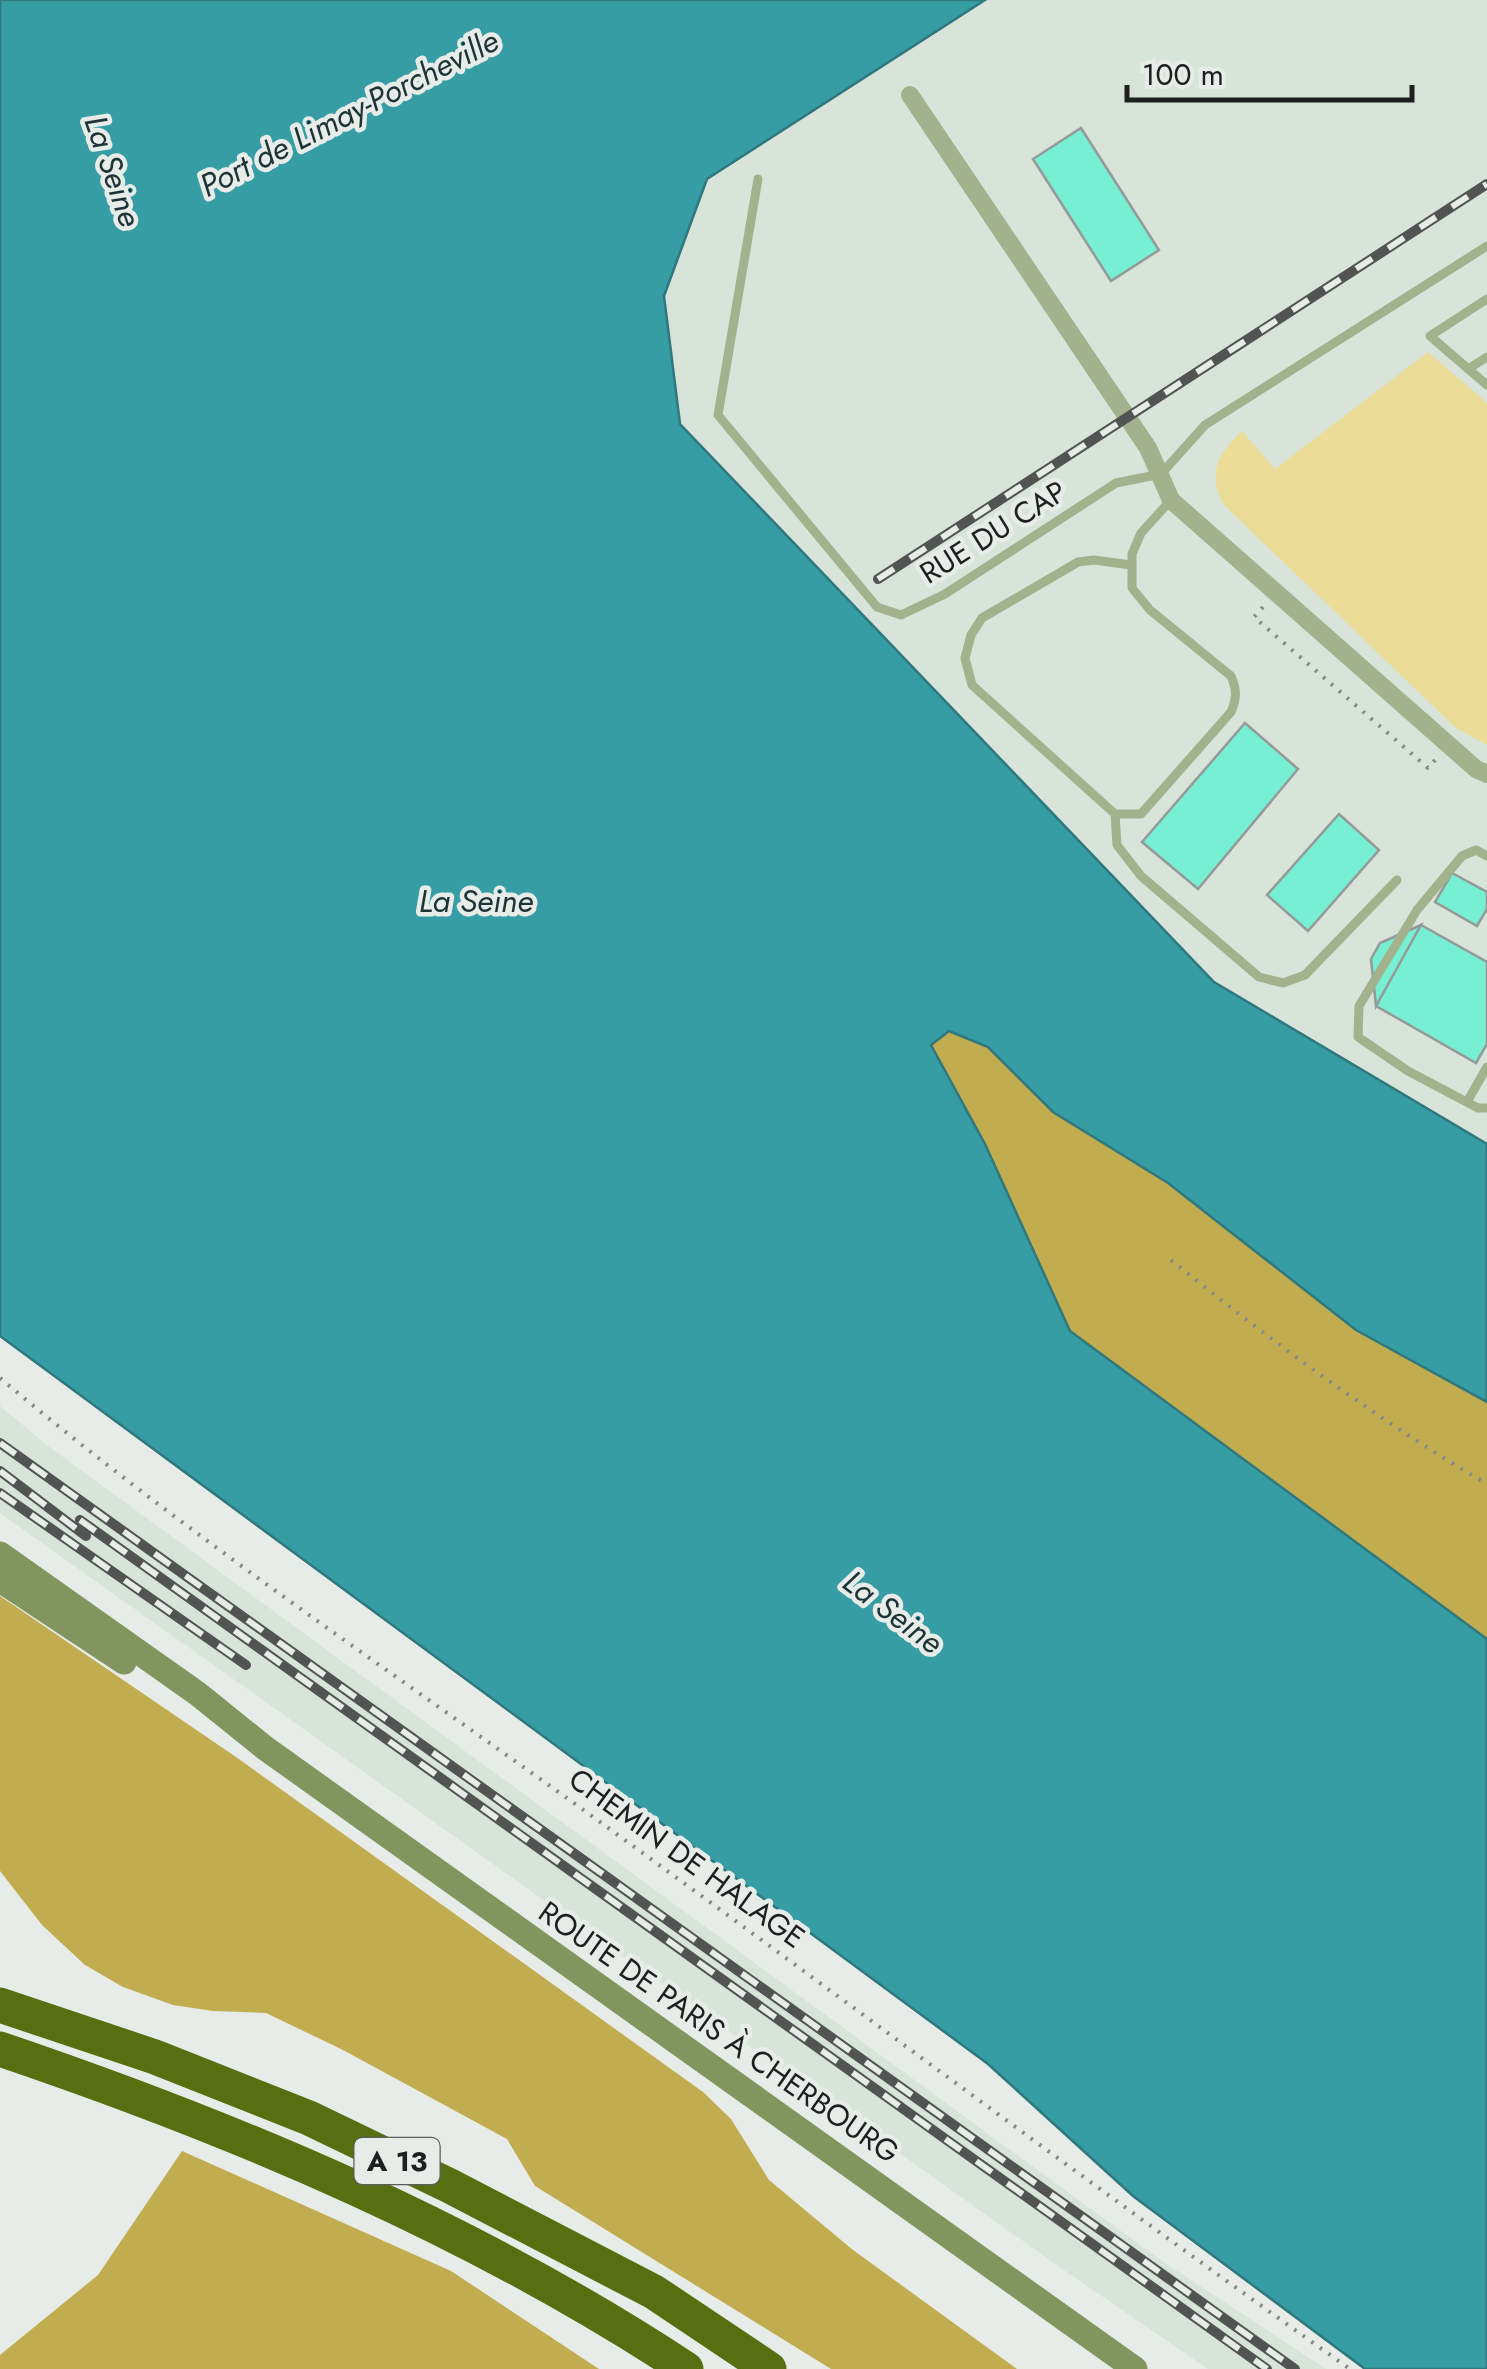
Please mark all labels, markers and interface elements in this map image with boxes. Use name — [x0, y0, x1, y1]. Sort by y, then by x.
water label: Port de Limay-Porcheville — [192, 18, 506, 208]
scale bar — [1127, 40, 1412, 102]
text: 100 m — [1142, 53, 1224, 96]
water label: La Seine — [73, 109, 153, 233]
street label: RUE DU CAP — [911, 470, 1075, 594]
water label: La Seine — [419, 878, 533, 924]
water label: La Seine — [833, 1559, 953, 1665]
street label: CHEMIN DE HALAGE — [560, 1758, 814, 1958]
street label: ROUTE DE PARIS À CHERBOURG — [530, 1891, 908, 2173]
road number: A 13 — [354, 2138, 440, 2184]

